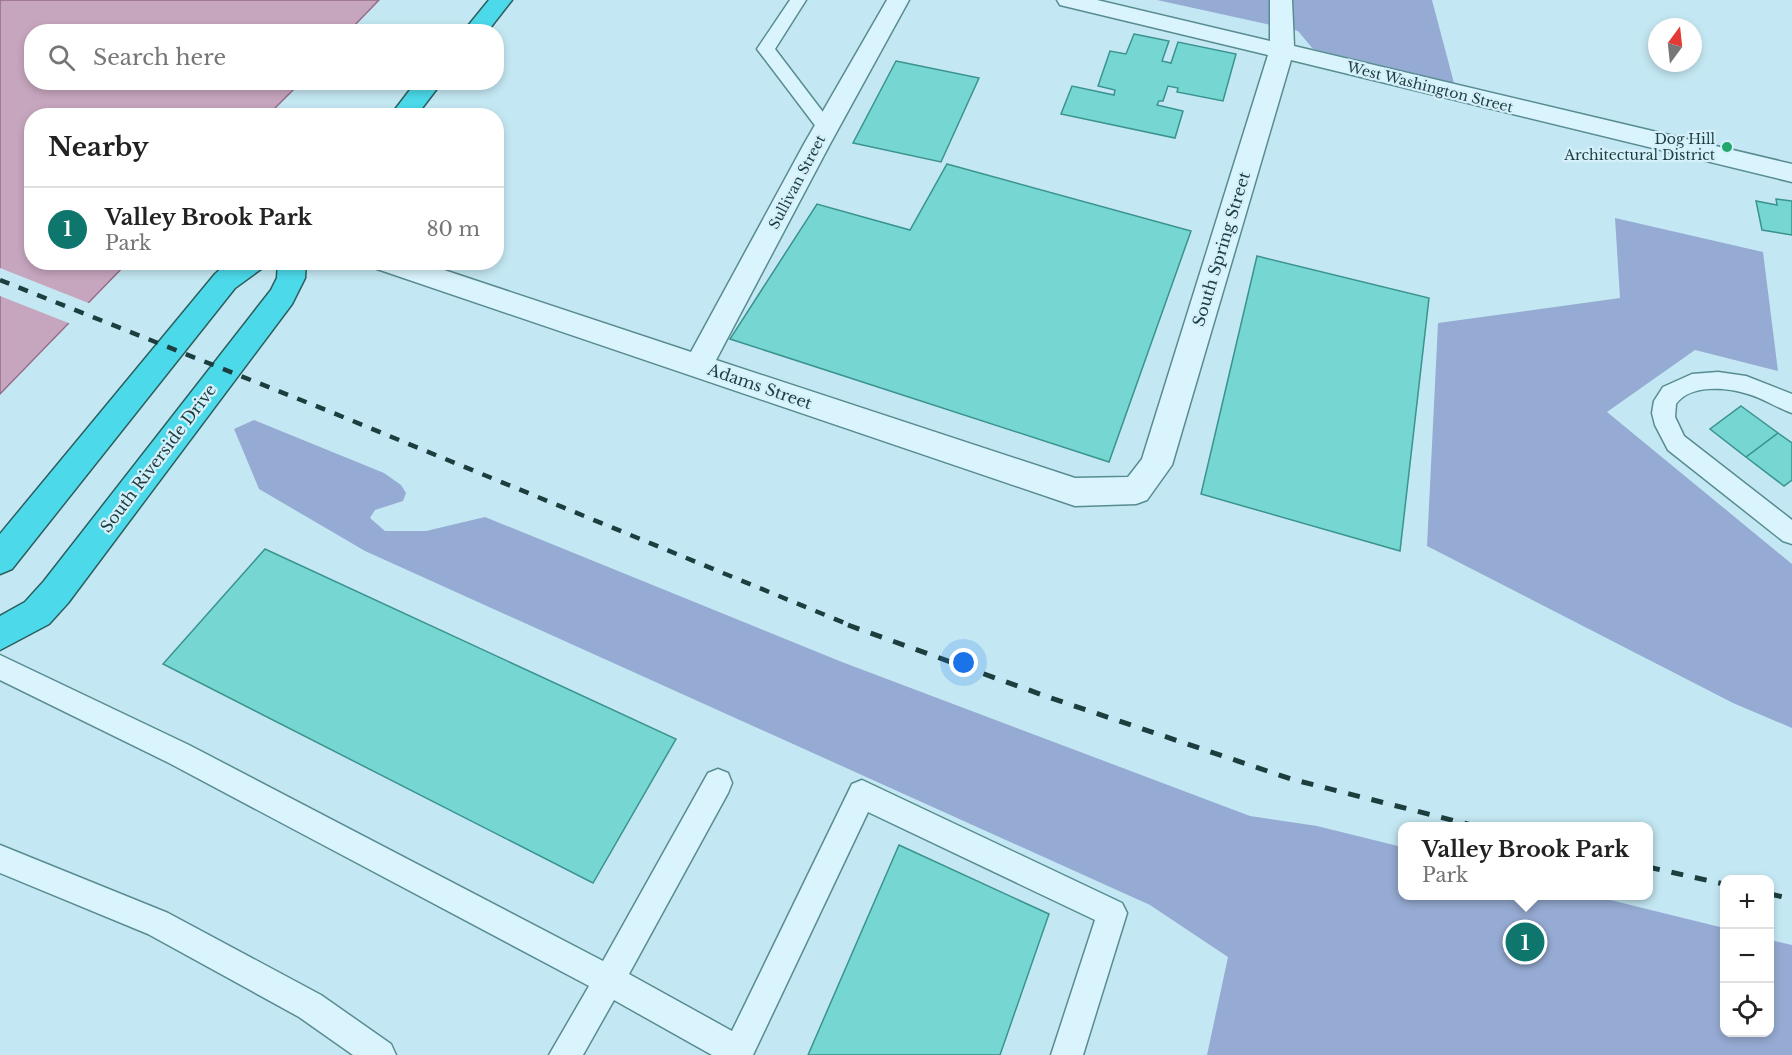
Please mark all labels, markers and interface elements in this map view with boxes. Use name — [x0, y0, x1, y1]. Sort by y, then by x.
north arrow — [1648, 18, 1702, 72]
search box — [24, 24, 504, 90]
icon: search — [45, 41, 78, 74]
text: Search here — [93, 44, 226, 71]
street label: West Washington Street — [1344, 57, 1516, 117]
place label: Dog Hill Architectural District — [1563, 130, 1716, 164]
text: Nearby — [48, 131, 149, 163]
street label: Sullivan Street — [765, 131, 830, 232]
marker: Dog Hill Architectural District — [1720, 140, 1734, 154]
street label: South Spring Street — [1188, 169, 1254, 329]
text: Valley Brook Park — [105, 204, 312, 231]
text: 1 — [63, 217, 72, 241]
text: 80 m — [426, 217, 480, 241]
text: Park — [105, 231, 151, 255]
street label: Adams Street — [704, 358, 815, 413]
street label: South Riverside Drive — [96, 380, 220, 536]
your location — [949, 648, 978, 677]
popup — [1398, 822, 1653, 900]
text: Valley Brook Park — [1422, 836, 1629, 863]
text: Park — [1422, 863, 1468, 887]
map controls — [1720, 875, 1774, 1037]
button: + — [1720, 875, 1774, 929]
pin: 1 — [1506, 920, 1544, 964]
button: − — [1720, 929, 1774, 983]
button: locate — [1720, 983, 1774, 1037]

